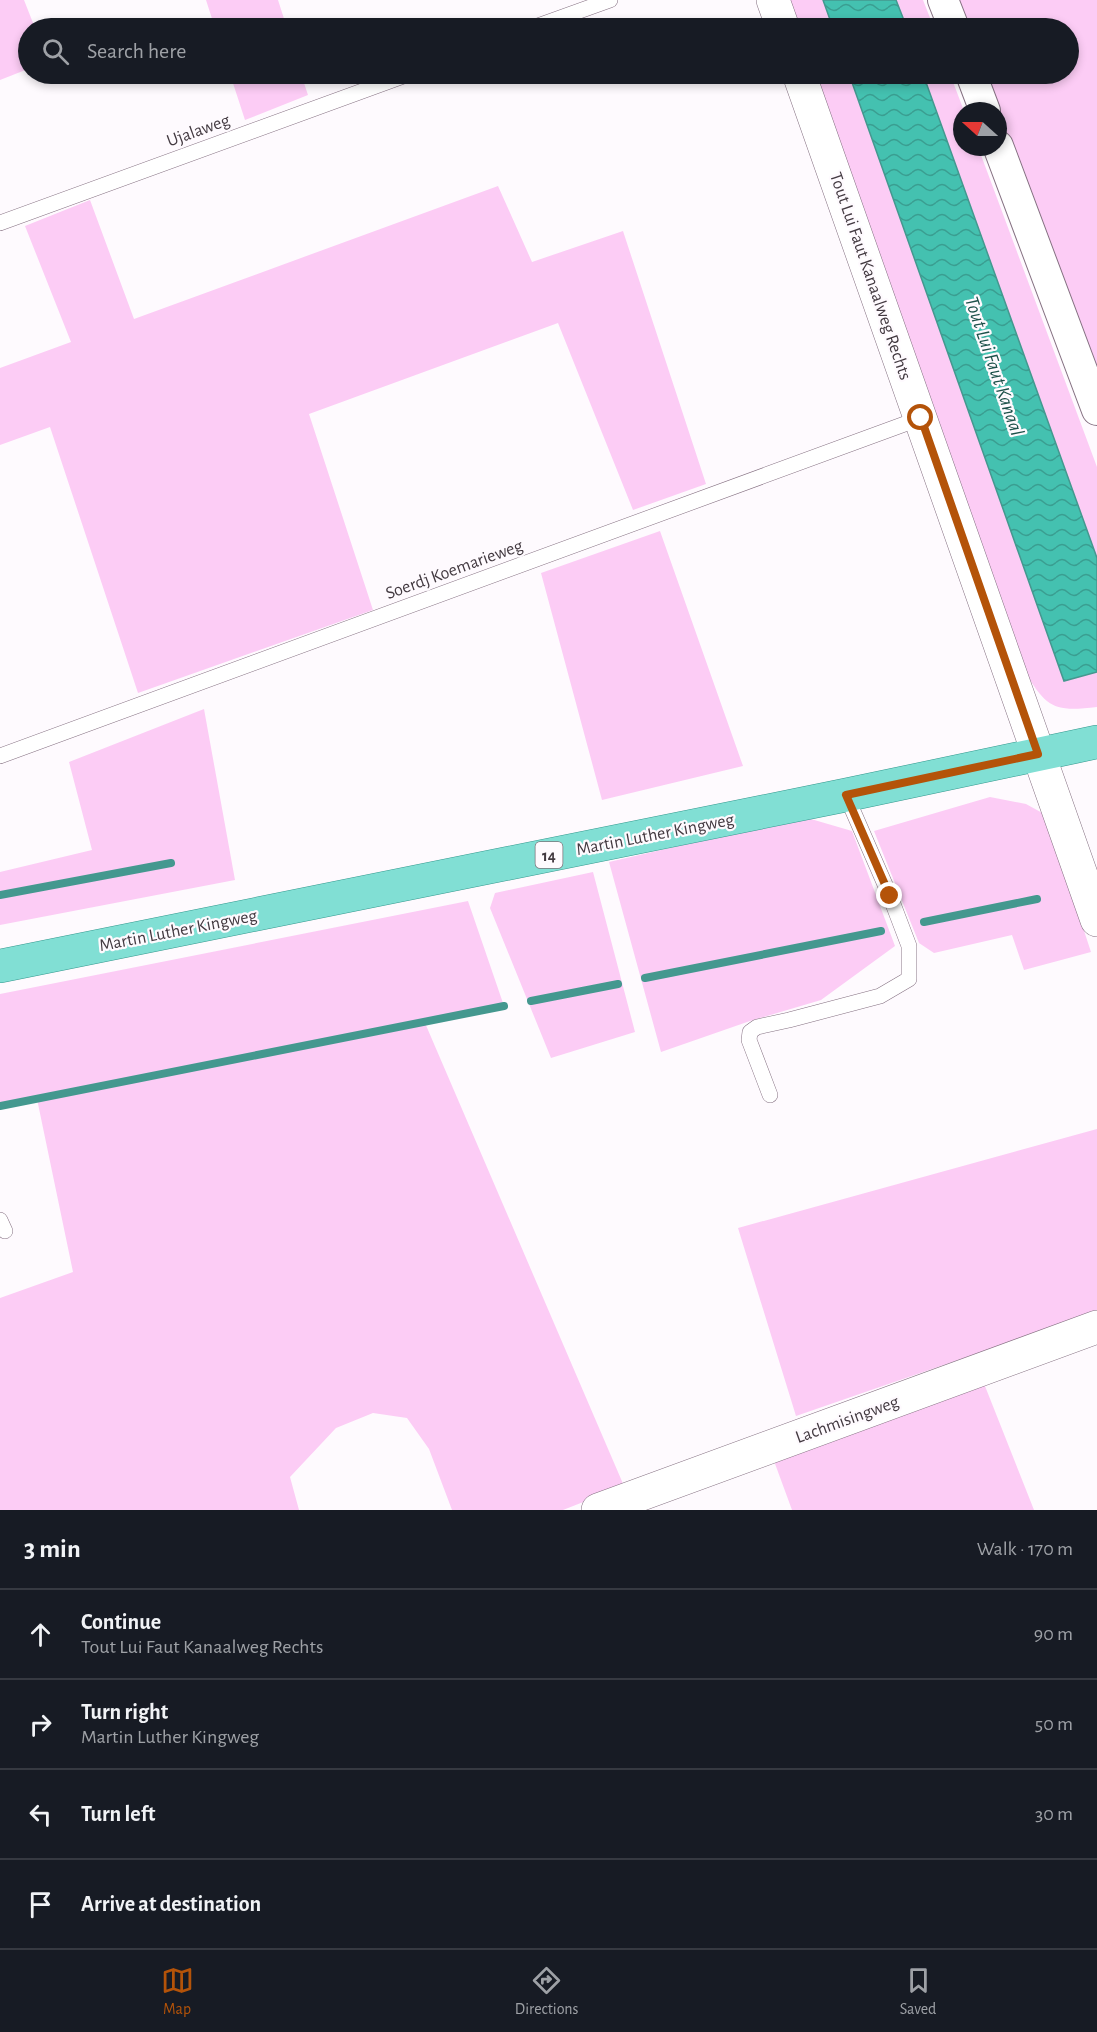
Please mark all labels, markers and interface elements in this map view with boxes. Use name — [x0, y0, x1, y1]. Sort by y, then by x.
search box — [18, 18, 1079, 84]
icon: search — [39, 35, 72, 68]
text: Search here — [87, 40, 186, 62]
north arrow — [953, 102, 1007, 156]
street label: Ujalaweg — [164, 111, 232, 151]
street label: Tout Lui Faut Kanaalweg Rechts — [826, 170, 914, 382]
water label: Tout Lui Faut Kanaal — [961, 294, 1027, 439]
route start — [907, 404, 933, 430]
street label: Soerdj Koemarieweg — [383, 537, 526, 603]
street label: Martin Luther Kingweg — [575, 811, 736, 859]
road number: 14 — [536, 842, 562, 868]
route end — [876, 882, 902, 908]
street label: Martin Luther Kingweg — [98, 907, 259, 955]
street label: Lachmisingweg — [793, 1393, 902, 1447]
text: 3 min — [24, 1536, 81, 1562]
text: Walk · 170 m — [977, 1539, 1073, 1559]
text: Continue — [81, 1611, 161, 1633]
icon: ahead — [24, 1618, 57, 1651]
text: 90 m — [1034, 1624, 1073, 1644]
text: Tout Lui Faut Kanaalweg Rechts — [81, 1637, 323, 1657]
text: Turn right — [81, 1701, 168, 1723]
icon: right — [24, 1708, 57, 1741]
text: 50 m — [1035, 1714, 1073, 1734]
text: Martin Luther Kingweg — [81, 1727, 259, 1747]
icon: left — [24, 1798, 57, 1831]
text: Turn left — [81, 1803, 155, 1825]
text: 30 m — [1035, 1804, 1073, 1824]
icon: arrive — [24, 1888, 57, 1921]
text: Arrive at destination — [81, 1893, 261, 1915]
tab: Map — [161, 1964, 194, 2019]
tab: Directions — [515, 1964, 579, 2019]
tab: Saved — [900, 1964, 936, 2019]

